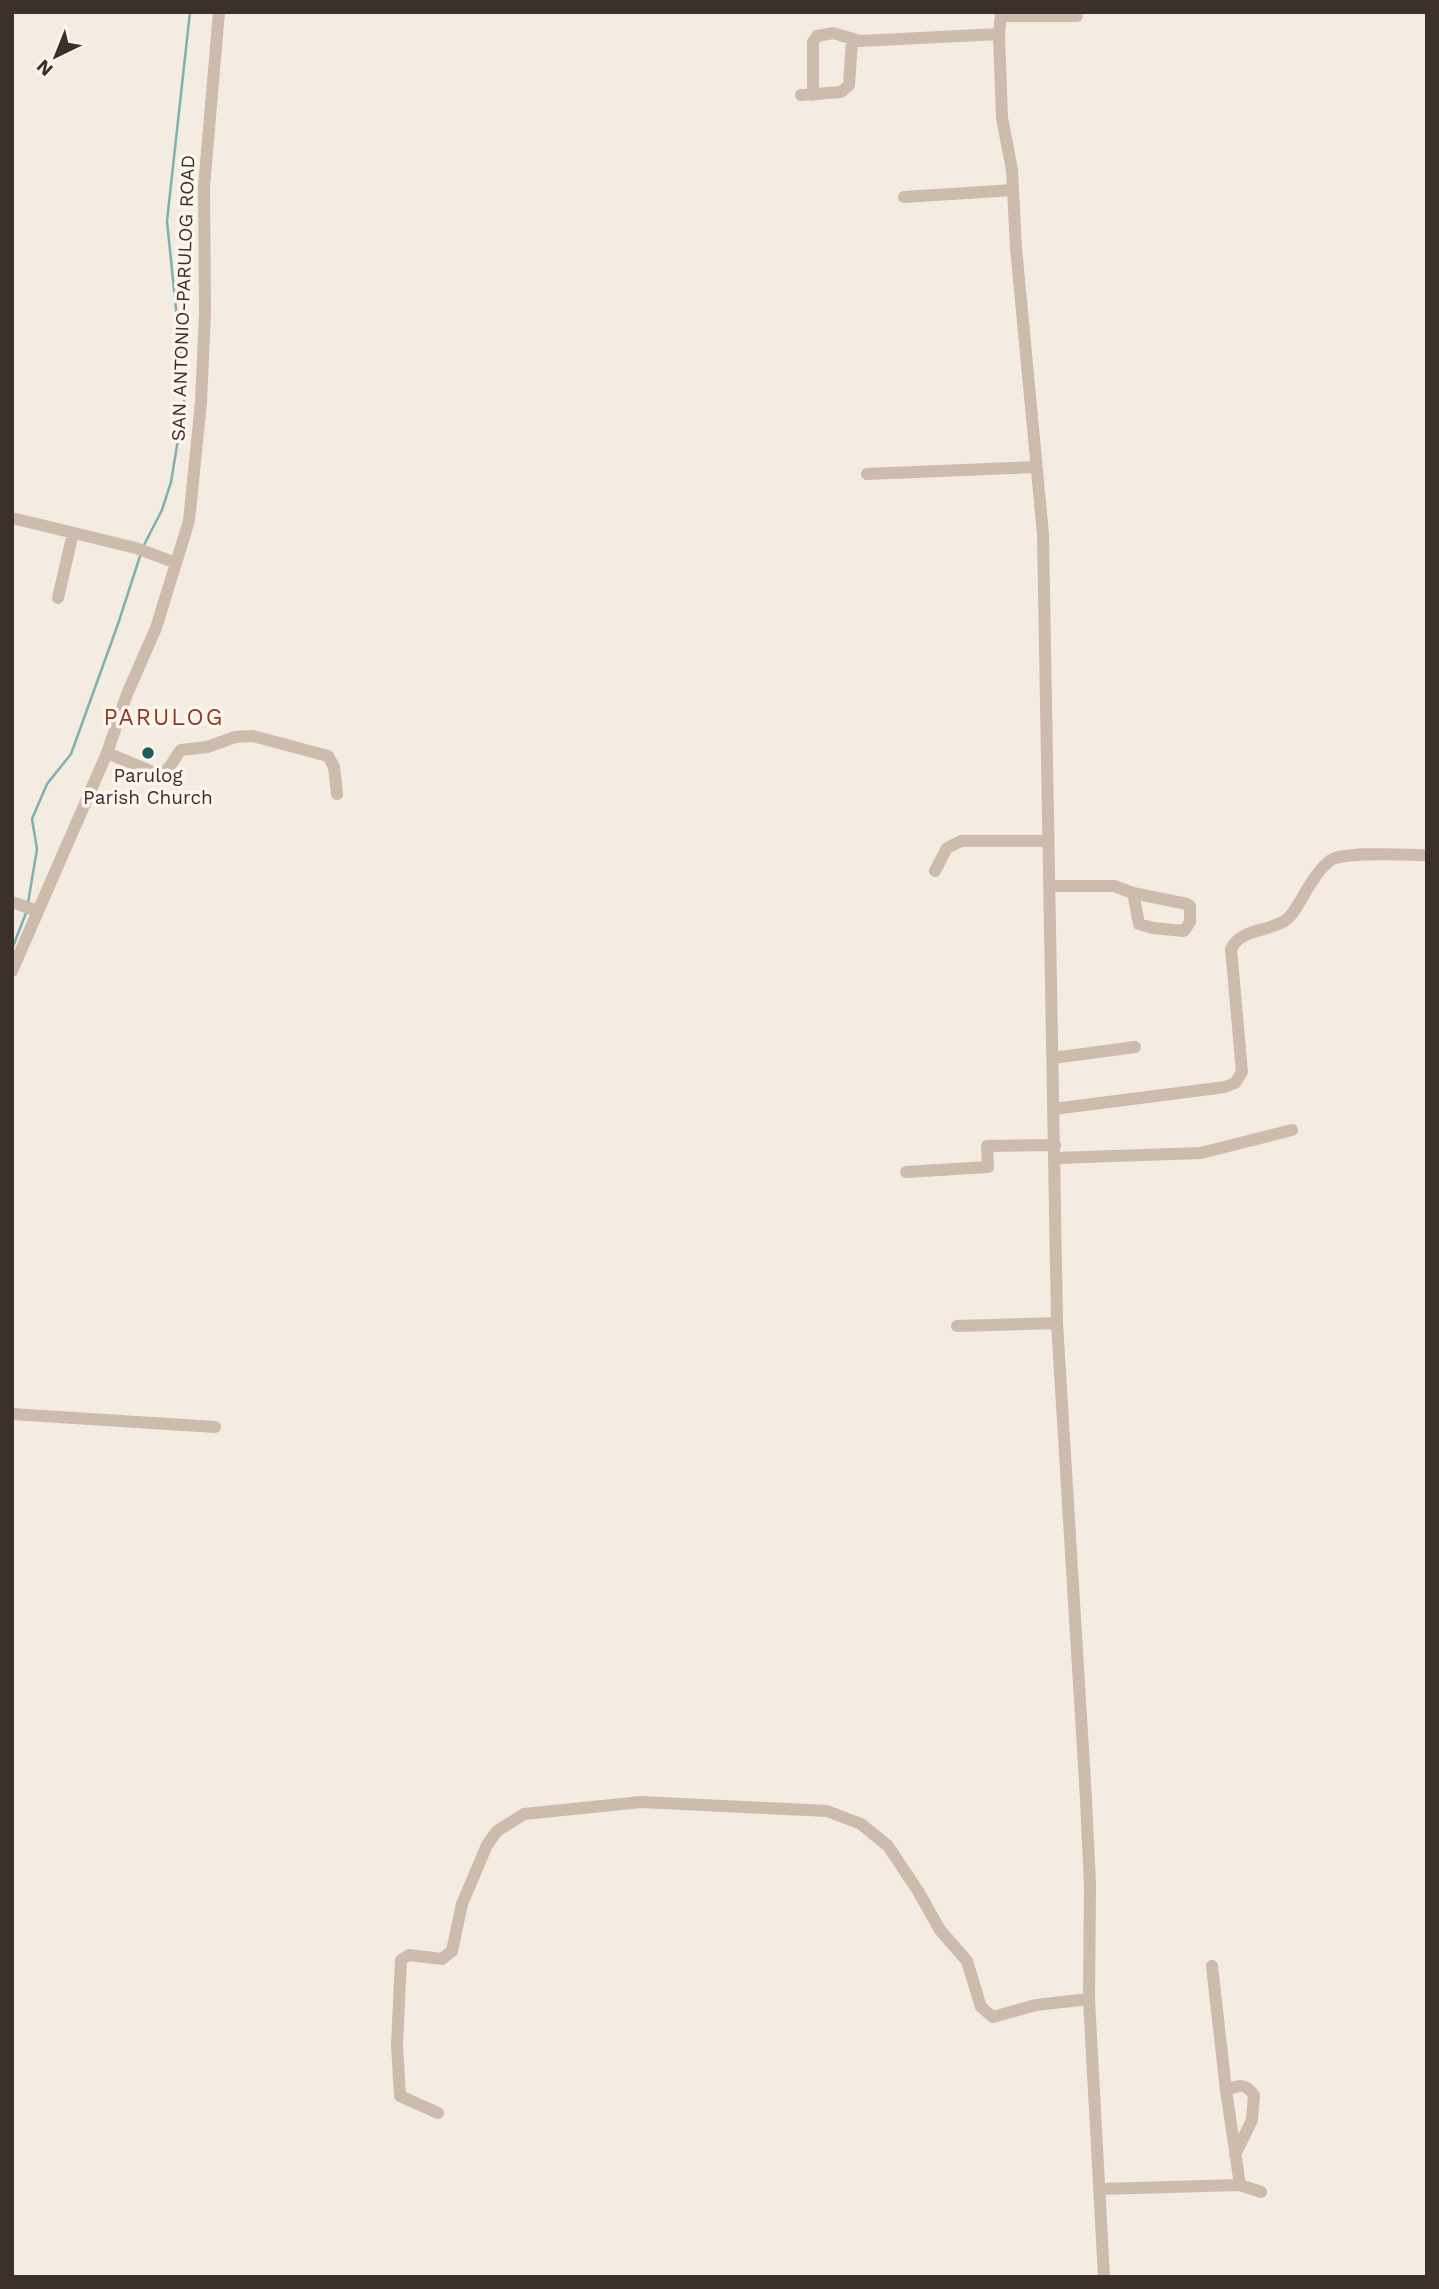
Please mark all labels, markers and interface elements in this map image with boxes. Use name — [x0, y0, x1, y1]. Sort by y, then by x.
north arrow — [21, 21, 91, 91]
text: N — [32, 55, 58, 81]
street label: SAN ANTONIO-PARULOG ROAD — [167, 154, 199, 442]
district label: PARULOG — [104, 704, 224, 731]
marker: Parulog Parish Church — [140, 745, 156, 761]
place label: Parulog Parish Church — [83, 764, 213, 809]

